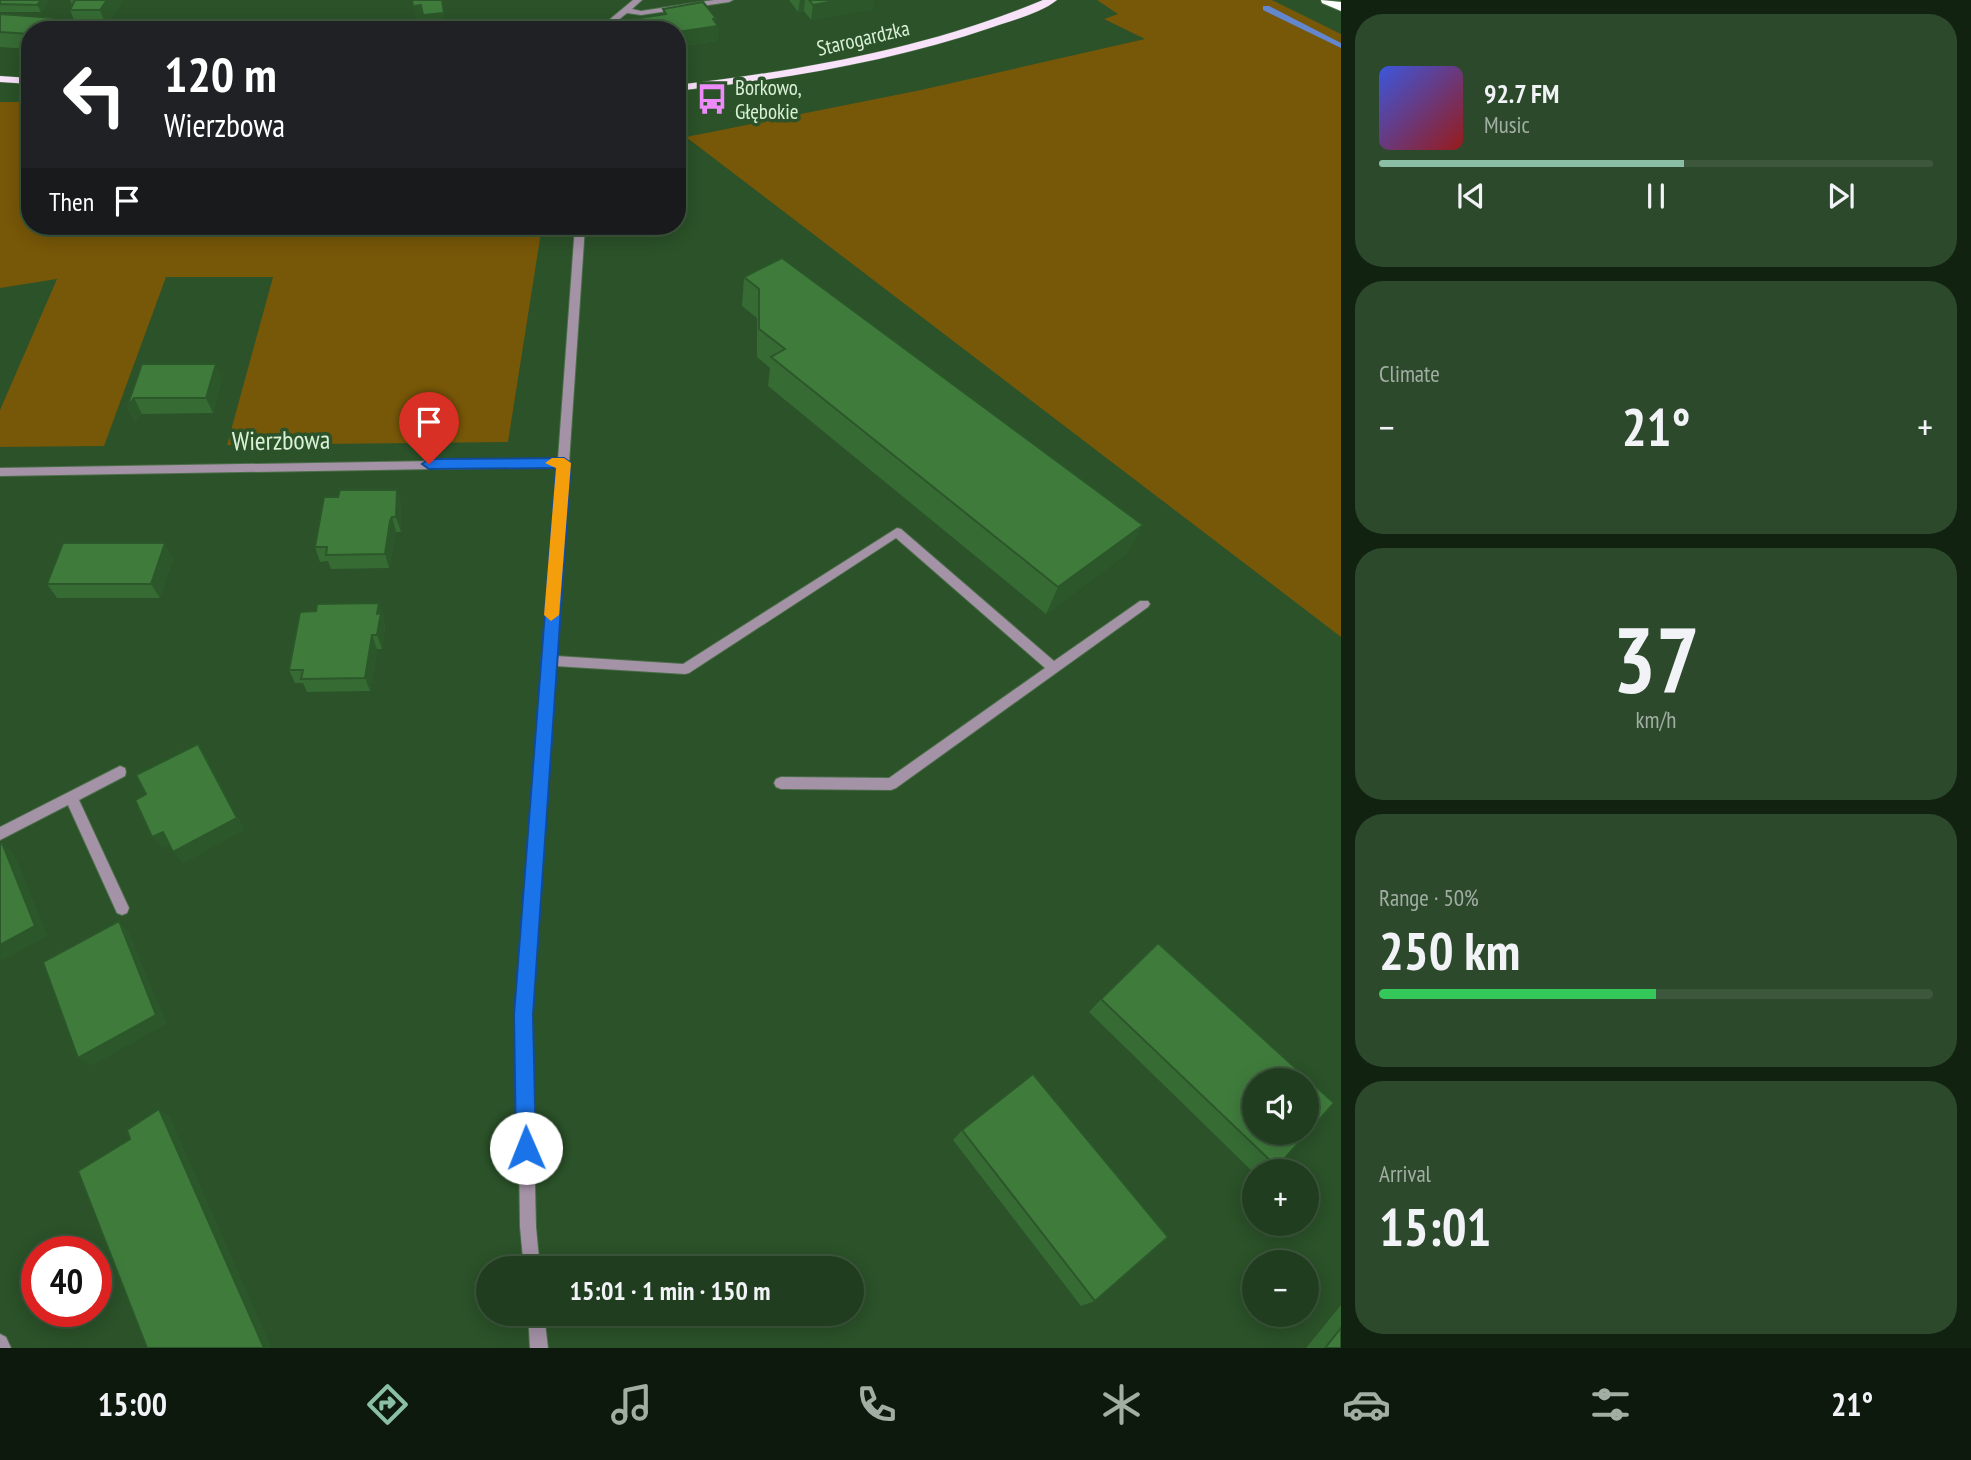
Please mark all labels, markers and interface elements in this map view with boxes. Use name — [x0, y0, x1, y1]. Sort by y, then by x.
street label: Starogardzka — [814, 14, 912, 62]
text: 120 m — [164, 42, 277, 106]
icon: left — [49, 49, 140, 140]
place label: Borkowo, Głębokie — [735, 74, 802, 125]
text: 92.7 FM — [1484, 77, 1559, 110]
bus stop icon: Borkowo, Głębokie — [695, 82, 729, 116]
text: Wierzbowa — [164, 104, 285, 146]
text: Music — [1484, 110, 1530, 139]
icon: previous — [1452, 177, 1490, 215]
icon: pause — [1637, 177, 1675, 215]
icon: next — [1822, 177, 1860, 215]
icon: arrive — [108, 182, 146, 220]
text: Then — [49, 185, 94, 218]
text: Climate — [1379, 359, 1440, 388]
pin — [399, 392, 459, 464]
text: 21° — [1622, 393, 1690, 460]
text: − — [1379, 402, 1395, 451]
text: + — [1917, 402, 1933, 451]
icon: arrive — [410, 403, 448, 441]
street label: Wierzbowa — [232, 423, 330, 457]
text: 37 — [1613, 600, 1700, 718]
text: km/h — [1636, 705, 1676, 734]
text: Range · 50% — [1379, 883, 1479, 912]
text: 250 km — [1379, 917, 1520, 984]
map controls — [1242, 1068, 1319, 1327]
button: sound — [1242, 1068, 1319, 1145]
position arrow — [489, 1111, 563, 1185]
button: + — [1242, 1159, 1319, 1236]
text: Arrival — [1379, 1159, 1431, 1188]
text: 15:01 — [1379, 1193, 1491, 1260]
speed limit sign: 40 — [21, 1236, 112, 1327]
button: − — [1242, 1250, 1319, 1327]
text: 15:01 · 1 min · 150 m — [570, 1274, 770, 1307]
icon: directions — [363, 1380, 412, 1429]
icon: music — [607, 1380, 656, 1429]
icon: phone — [852, 1380, 901, 1429]
icon: climate — [1097, 1380, 1146, 1429]
icon: car — [1342, 1380, 1391, 1429]
icon: filters — [1586, 1380, 1635, 1429]
text: 15:00 — [98, 1383, 167, 1425]
text: 21° — [1831, 1383, 1873, 1425]

